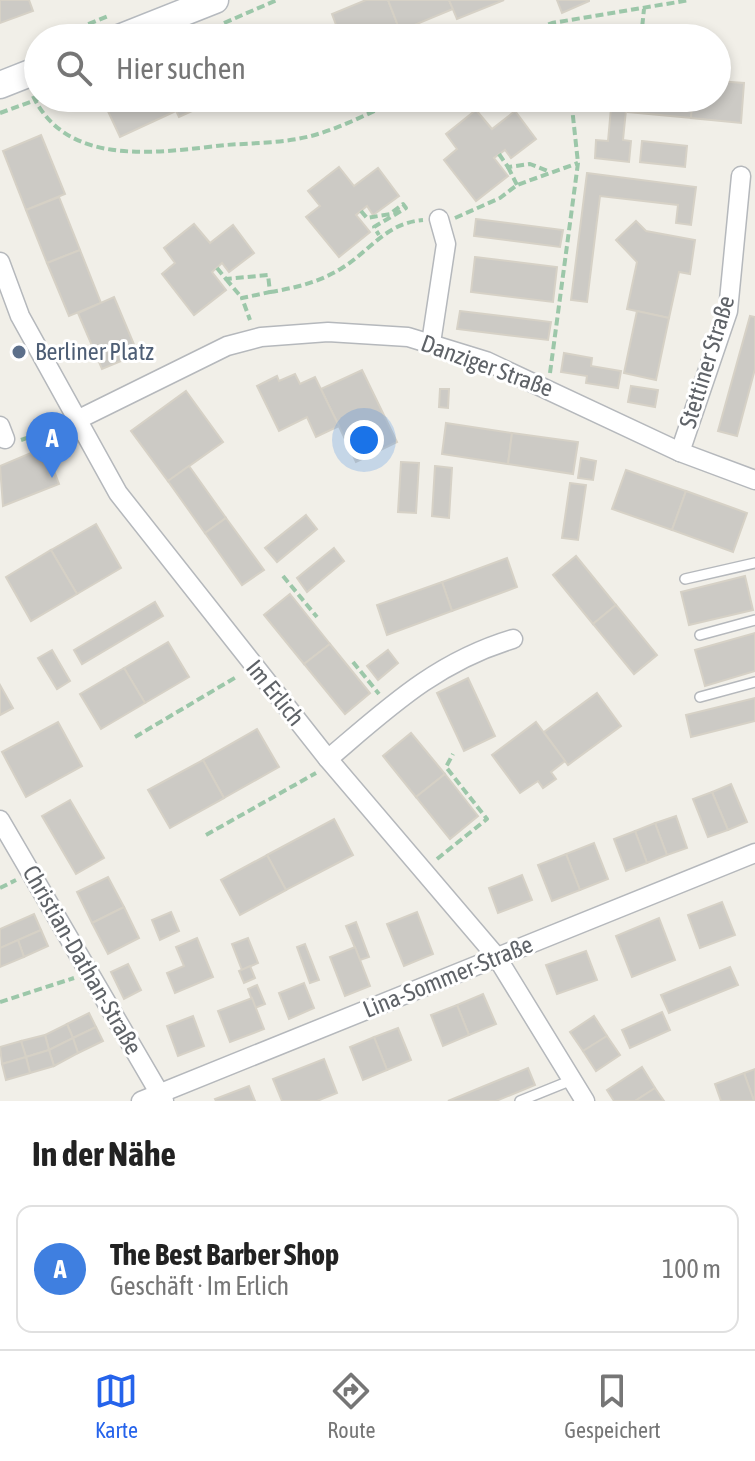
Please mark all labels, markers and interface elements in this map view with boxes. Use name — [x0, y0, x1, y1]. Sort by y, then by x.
search box — [24, 24, 731, 112]
icon: search — [52, 46, 96, 90]
text: Hier suchen — [116, 51, 246, 85]
street label: Stettiner Straße — [674, 292, 739, 431]
street label: Danziger Straße — [418, 329, 557, 402]
place label: Berliner Platz — [35, 338, 154, 365]
marker: Berliner Platz — [10, 343, 28, 361]
pin: A — [26, 412, 78, 478]
your location — [344, 420, 384, 460]
street label: Im Erlich — [241, 655, 310, 731]
street label: Christian-Dathan-Straße — [17, 860, 148, 1059]
street label: Lina-Sommer-Straße — [359, 930, 537, 1023]
text: In der Nähe — [32, 1134, 176, 1173]
text: The Best Barber Shop — [110, 1237, 339, 1271]
text: A — [54, 1254, 66, 1284]
text: 100 m — [662, 1254, 721, 1284]
text: Geschäft · Im Erlich — [110, 1271, 289, 1301]
tab: Karte — [94, 1369, 138, 1443]
tab: Route — [327, 1369, 375, 1443]
tab: Gespeichert — [564, 1369, 661, 1443]

